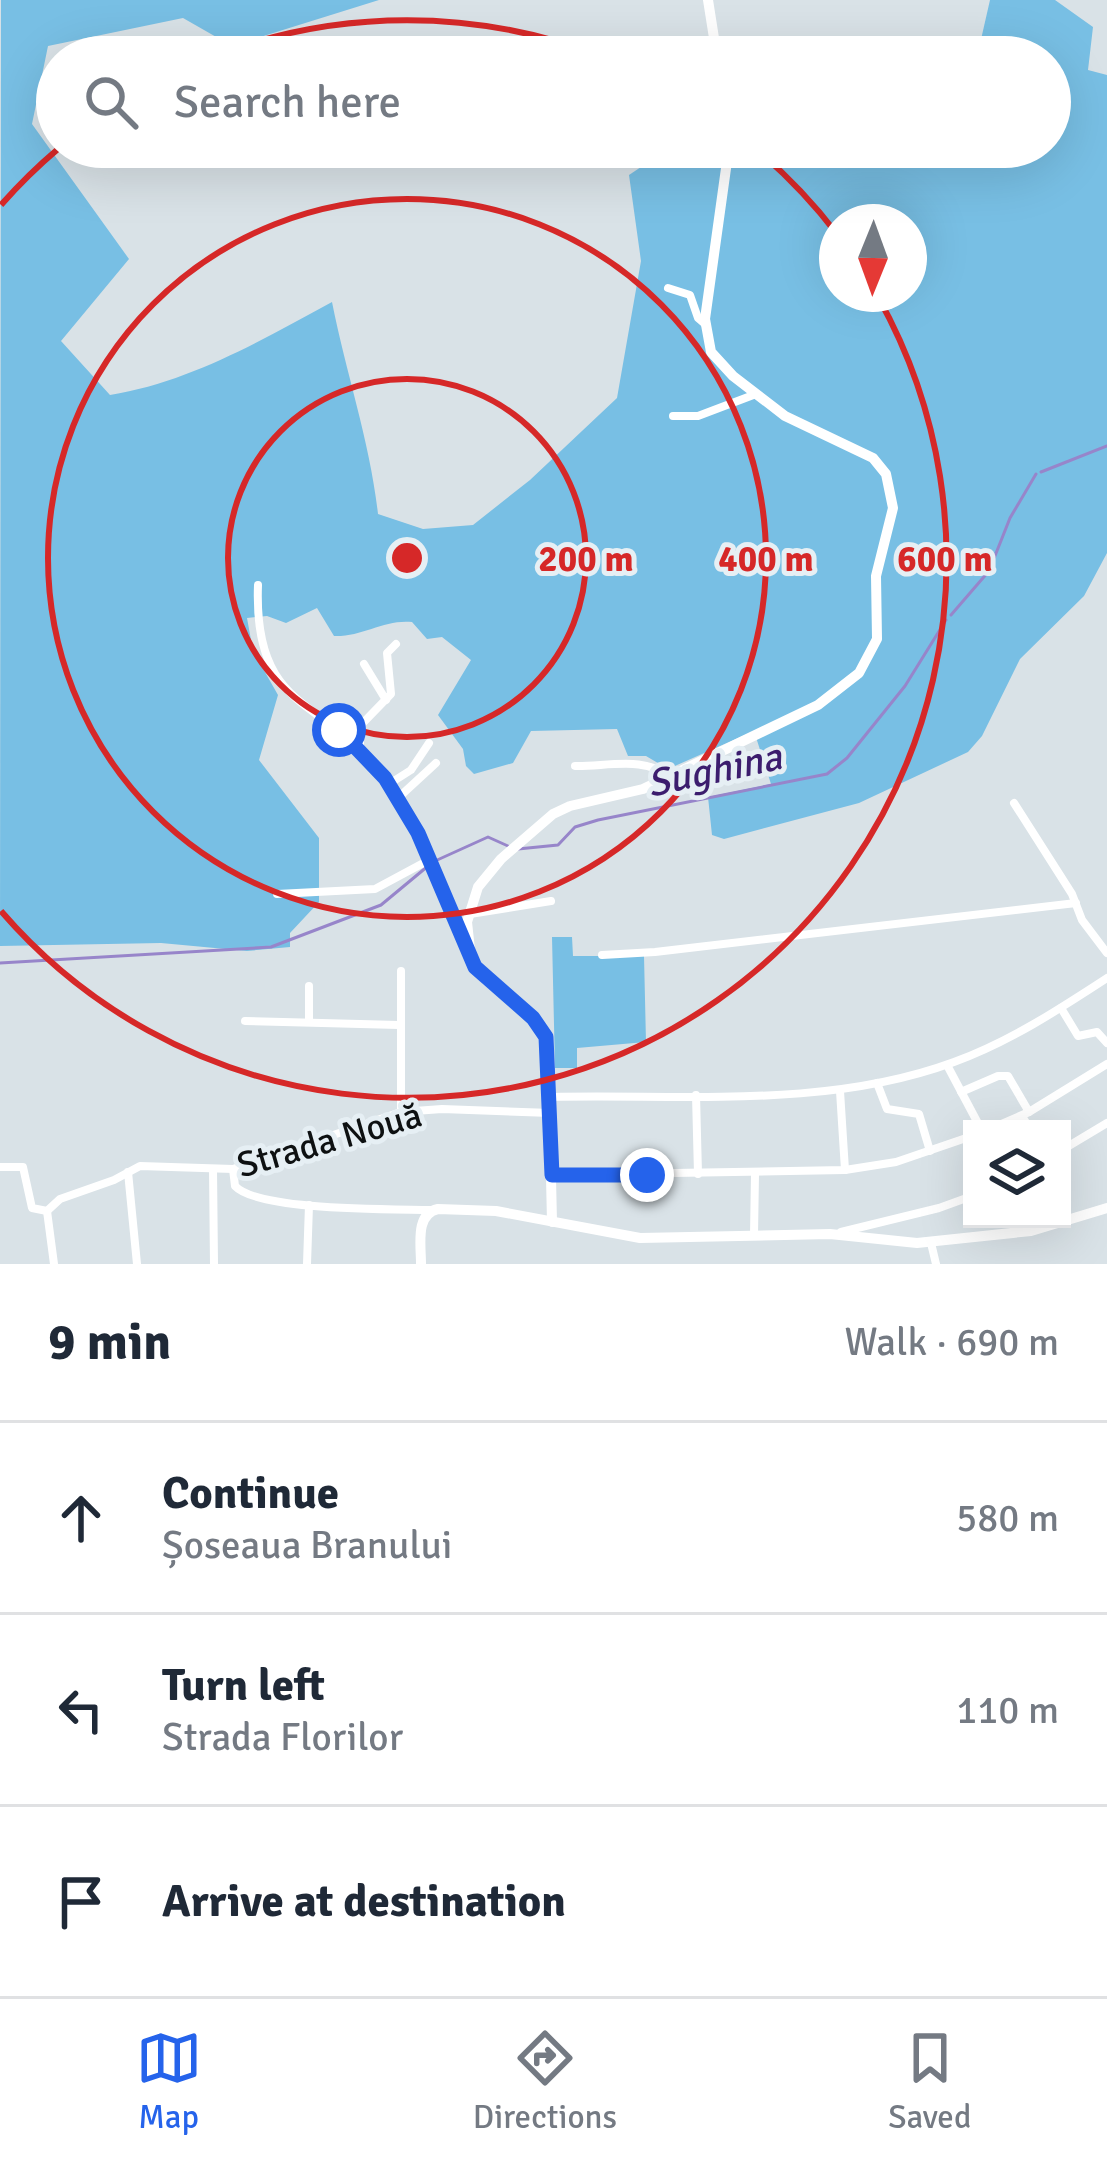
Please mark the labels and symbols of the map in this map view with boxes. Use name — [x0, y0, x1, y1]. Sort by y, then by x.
north arrow — [819, 204, 927, 312]
centre of rings — [386, 537, 428, 579]
text: 200 m — [538, 537, 634, 582]
text: 400 m — [718, 537, 814, 582]
text: 600 m — [897, 537, 993, 582]
route start — [312, 703, 366, 757]
water label: Sughina — [642, 732, 787, 808]
street label: Strada Nouă — [232, 1093, 427, 1188]
route end — [620, 1148, 674, 1202]

